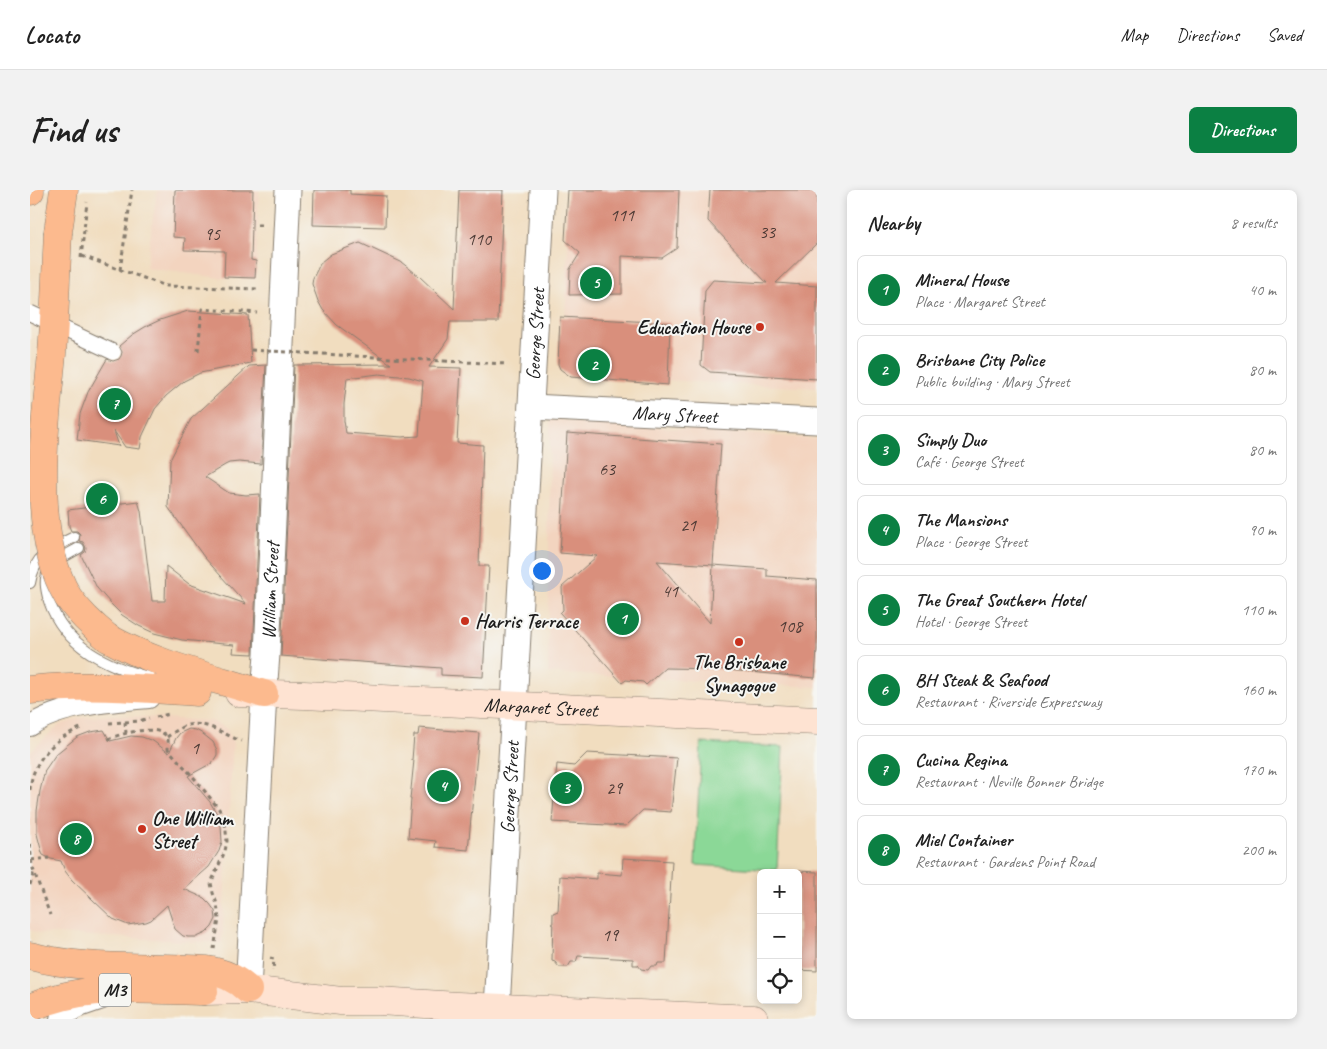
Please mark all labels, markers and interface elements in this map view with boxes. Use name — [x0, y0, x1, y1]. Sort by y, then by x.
text: Locato — [25, 20, 79, 50]
text: Map — [1121, 24, 1148, 46]
text: Directions — [1176, 24, 1239, 46]
text: Saved — [1267, 24, 1302, 46]
button: Directions — [1189, 107, 1297, 153]
text: Find us — [30, 108, 117, 153]
house number: 111 — [610, 204, 635, 226]
text: Nearby — [867, 210, 920, 236]
text: 8 results — [1230, 213, 1277, 233]
house number: 33 — [759, 221, 777, 243]
house number: 95 — [204, 223, 221, 245]
house number: 110 — [467, 228, 493, 250]
pin: 5 — [580, 264, 612, 302]
text: Mineral House — [915, 268, 1008, 292]
text: 1 — [880, 280, 888, 300]
text: 40 m — [1249, 280, 1276, 300]
street label: George Street — [520, 285, 550, 381]
text: Place · Margaret Street — [915, 292, 1045, 312]
place label: Education House — [637, 315, 752, 340]
marker: Education House — [754, 321, 766, 333]
pin: 2 — [578, 346, 610, 384]
text: Brisbane City Police — [915, 348, 1044, 372]
text: 2 — [880, 360, 888, 380]
text: 80 m — [1249, 360, 1276, 380]
text: Public building · Mary Street — [915, 372, 1070, 392]
pin: 7 — [99, 385, 131, 423]
street label: Mary Street — [632, 399, 720, 429]
text: Simply Duo — [915, 428, 986, 452]
text: 3 — [880, 440, 888, 460]
text: 80 m — [1249, 440, 1276, 460]
text: Café · George Street — [915, 452, 1024, 472]
house number: 63 — [599, 458, 617, 480]
pin: 6 — [86, 480, 118, 518]
text: The Mansions — [915, 508, 1007, 532]
house number: 21 — [680, 514, 697, 536]
text: 4 — [880, 520, 888, 540]
text: 90 m — [1249, 520, 1276, 540]
text: Place · George Street — [915, 532, 1028, 552]
street label: William Street — [255, 538, 285, 640]
your location — [529, 558, 555, 584]
house number: 41 — [662, 580, 679, 602]
text: The Great Southern Hotel — [915, 588, 1084, 612]
pin: 1 — [607, 600, 639, 638]
text: 5 — [881, 600, 887, 620]
text: 110 m — [1242, 600, 1276, 620]
place label: Harris Terrace — [475, 609, 579, 634]
text: Hotel · George Street — [915, 612, 1027, 632]
marker: Harris Terrace — [459, 615, 471, 627]
house number: 108 — [778, 615, 804, 637]
marker: The Brisbane Synagogue — [733, 636, 745, 648]
place label: The Brisbane Synagogue — [693, 650, 787, 698]
text: BH Steak & Seafood — [915, 668, 1047, 692]
text: 6 — [880, 680, 888, 700]
text: 160 m — [1242, 680, 1276, 700]
street label: Margaret Street — [483, 692, 601, 722]
text: Restaurant · Riverside Expressway — [915, 692, 1102, 712]
house number: 1 — [191, 737, 200, 759]
street label: George Street — [494, 738, 525, 834]
text: Cucina Regina — [915, 748, 1007, 772]
text: 7 — [880, 760, 888, 780]
text: 170 m — [1242, 760, 1276, 780]
pin: 4 — [427, 767, 459, 805]
pin: 3 — [550, 769, 582, 807]
text: Restaurant · Neville Bonner Bridge — [915, 772, 1103, 792]
house number: 29 — [606, 777, 624, 799]
place label: One William Street — [152, 806, 234, 854]
pin: 8 — [60, 820, 92, 858]
marker: One William Street — [136, 823, 148, 835]
text: Miel Container — [915, 828, 1012, 852]
text: 8 — [880, 840, 888, 860]
text: 200 m — [1242, 840, 1276, 860]
text: Restaurant · Gardens Point Road — [915, 852, 1095, 872]
map controls — [757, 869, 802, 1004]
button: + — [757, 869, 802, 914]
button: − — [757, 914, 802, 959]
house number: 19 — [602, 924, 620, 946]
button: locate — [757, 959, 802, 1004]
road number: M3 — [99, 974, 131, 1006]

